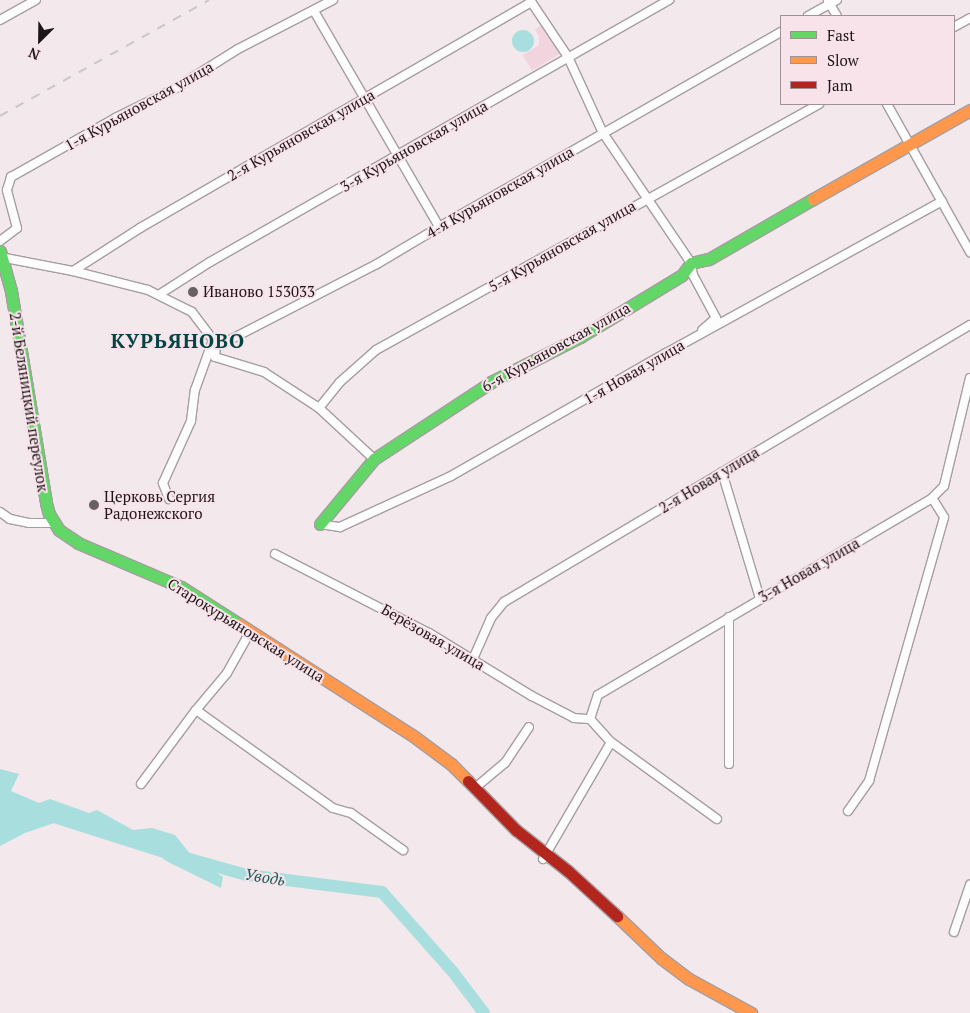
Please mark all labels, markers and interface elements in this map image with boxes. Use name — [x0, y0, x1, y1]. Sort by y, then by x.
north arrow — [15, 15, 65, 65]
legend — [780, 15, 955, 105]
text: Fast — [827, 25, 855, 45]
text: N — [25, 43, 43, 65]
text: Slow — [827, 50, 859, 70]
street label: 1-я Курьяновская улица — [62, 58, 216, 154]
text: Jam — [827, 75, 853, 95]
street label: 2-я Курьяновская улица — [224, 85, 378, 185]
street label: 3-я Курьяновская улица — [337, 96, 491, 196]
street label: 4-я Курьяновская улица — [423, 142, 577, 242]
street label: 5-я Курьяновская улица — [485, 196, 639, 296]
place label: Иваново 153033 — [203, 283, 315, 301]
marker: Иваново 153033 — [187, 286, 199, 298]
street label: 6-я Курьяновская улица — [479, 299, 633, 395]
street label: 2-й Беляницкий переулок — [6, 311, 52, 493]
district label: КУРЬЯНОВО — [110, 328, 246, 352]
street label: 1-я Новая улица — [580, 336, 688, 408]
street label: 2-я Новая улица — [656, 443, 762, 517]
place label: Церковь Сергия Радонежского — [104, 487, 215, 522]
marker: Церковь Сергия Радонежского — [88, 499, 100, 511]
street label: 3-я Новая улица — [755, 534, 863, 606]
street label: Старокурьяновская улица — [164, 574, 328, 686]
street label: Берёзовая улица — [378, 600, 488, 674]
water label: Уводь — [243, 864, 287, 890]

